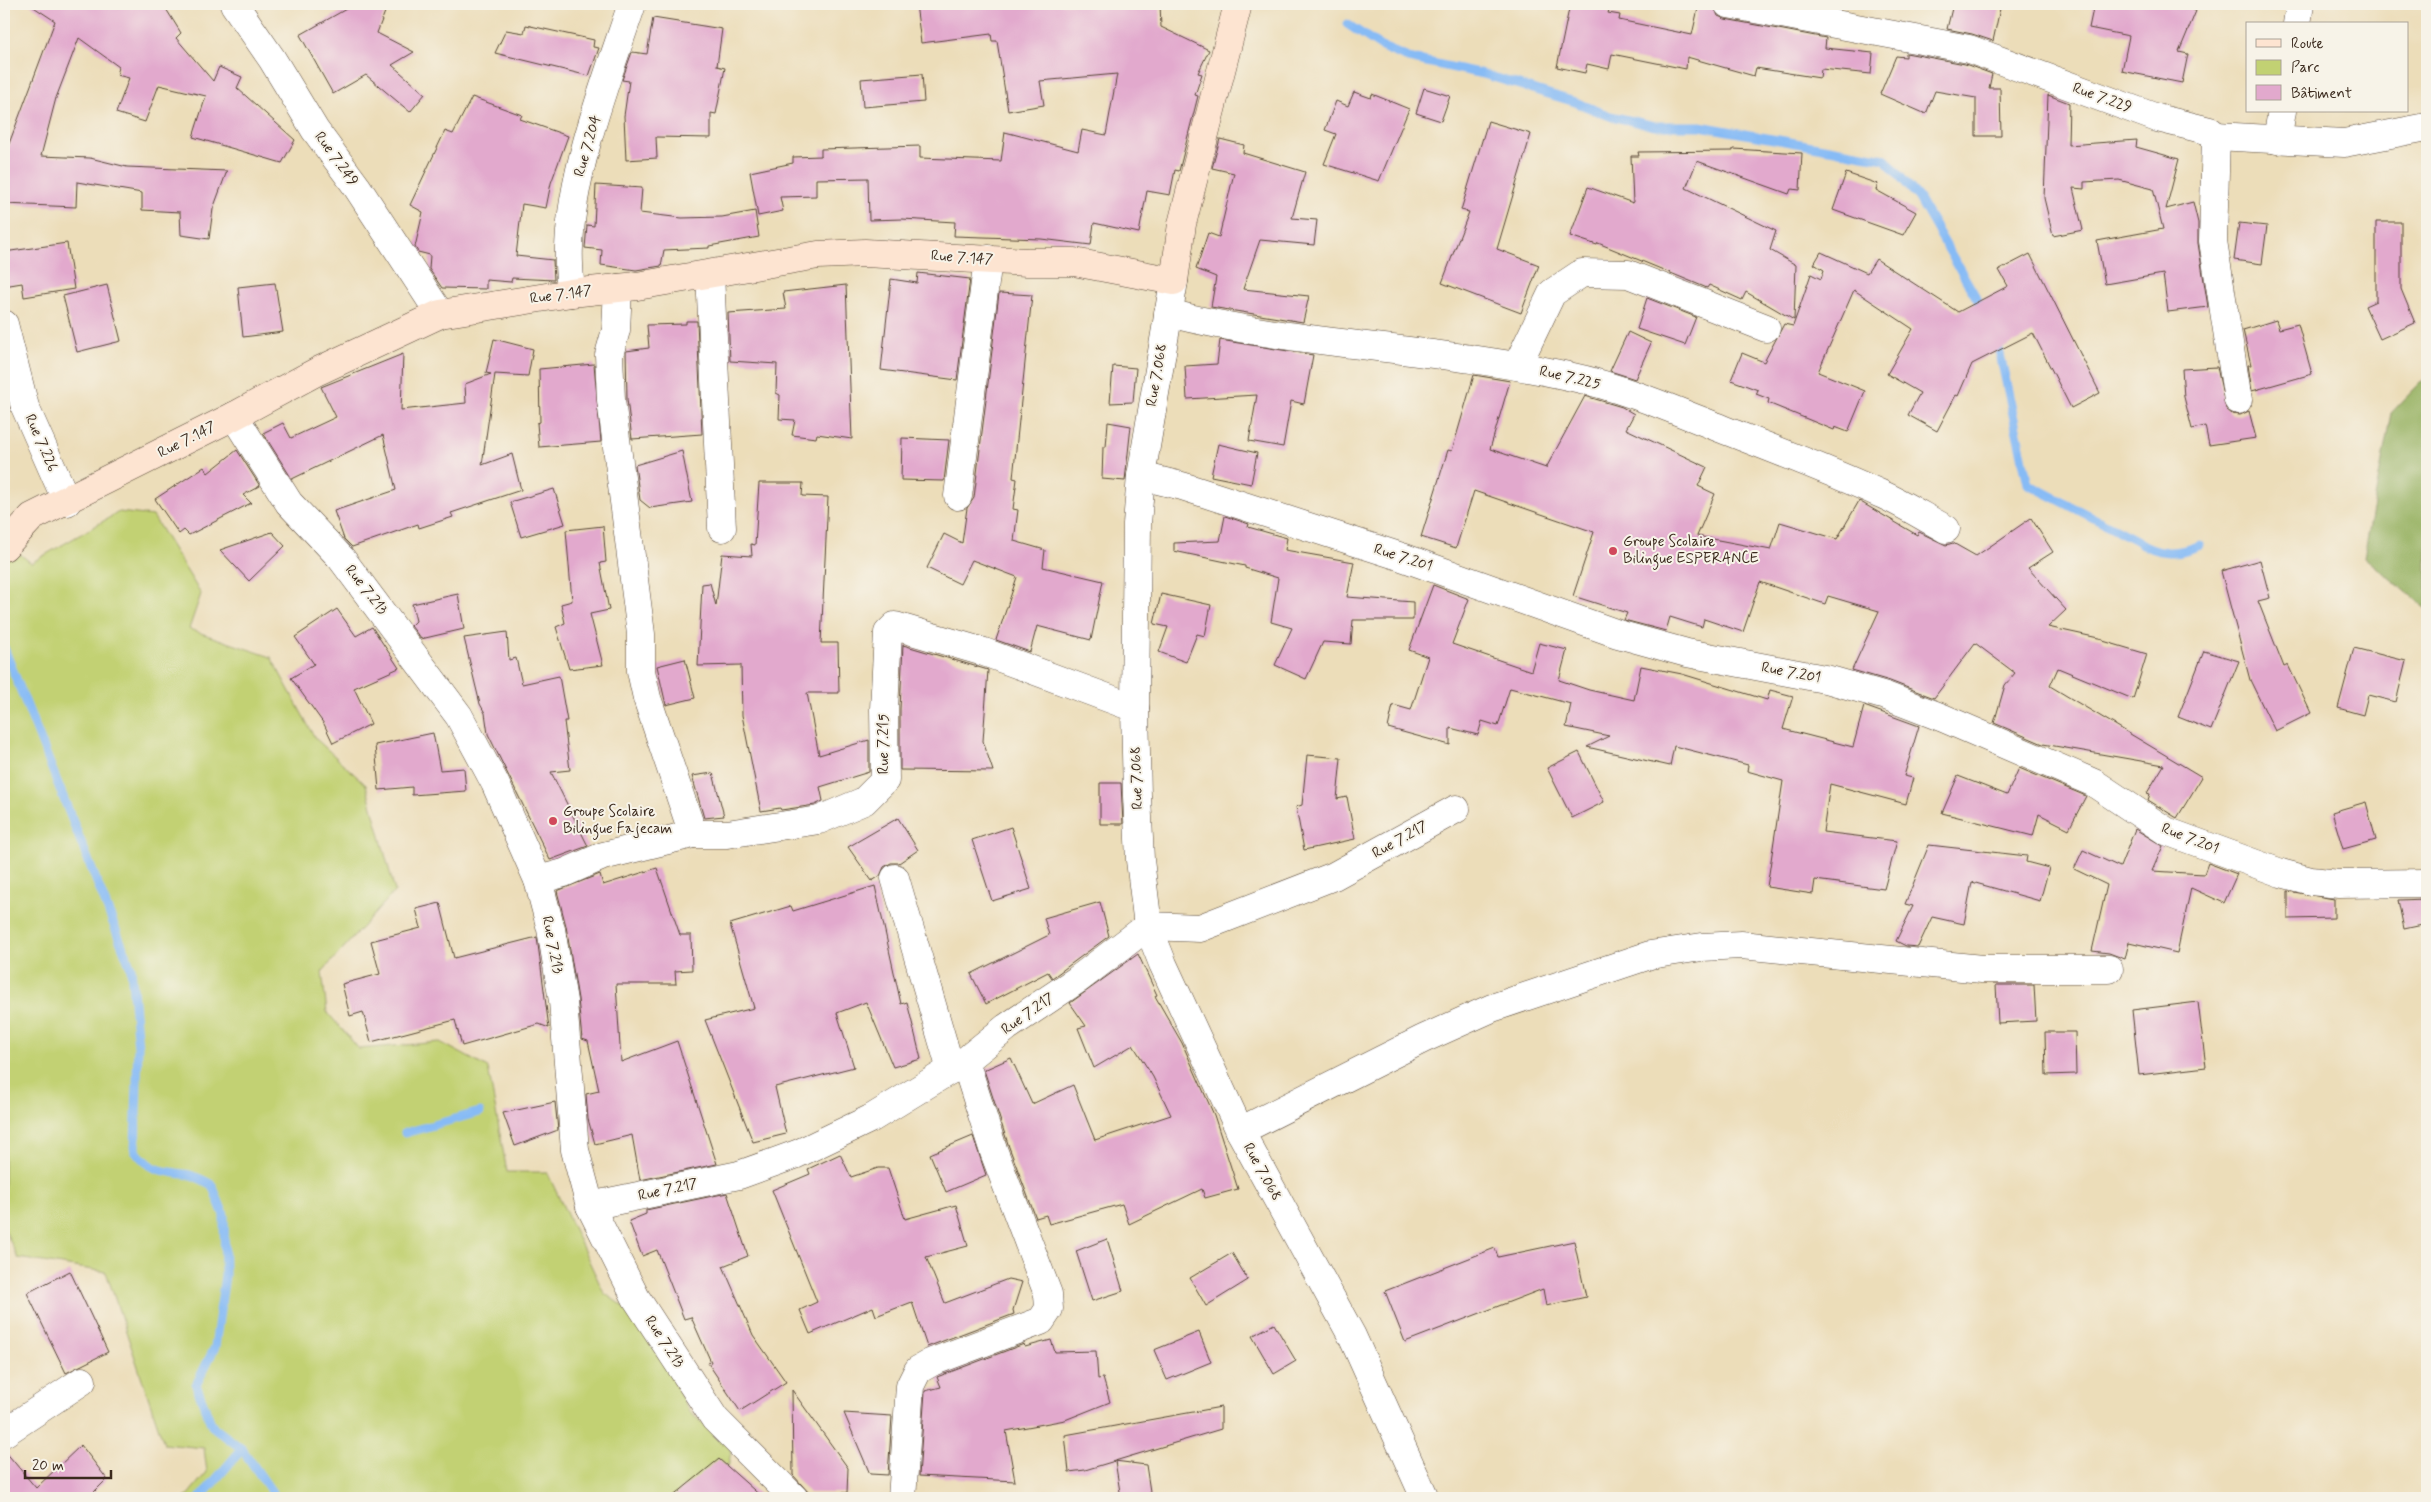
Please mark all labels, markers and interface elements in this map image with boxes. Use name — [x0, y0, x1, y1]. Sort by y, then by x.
legend — [2246, 22, 2408, 112]
text: Route — [2291, 34, 2324, 54]
text: Parc — [2291, 58, 2319, 78]
street label: Rue 7.229 — [2070, 78, 2134, 118]
text: Bâtiment — [2291, 84, 2352, 104]
street label: Rue 7.204 — [570, 113, 606, 179]
street label: Rue 7.249 — [309, 128, 363, 190]
street label: Rue 7.147 — [930, 246, 994, 270]
street label: Rue 7.147 — [529, 281, 593, 309]
street label: Rue 7.068 — [1142, 342, 1172, 408]
street label: Rue 7.225 — [1537, 361, 1603, 395]
street label: Rue 7.226 — [19, 411, 63, 475]
street label: Rue 7.147 — [155, 417, 219, 463]
place label: Groupe Scolaire Bilingue ESPERANCE — [1623, 532, 1759, 570]
street label: Rue 7.201 — [1371, 539, 1435, 577]
marker: Groupe Scolaire Bilingue ESPERANCE — [1607, 545, 1619, 557]
street label: Rue 7.213 — [340, 561, 392, 619]
street label: Rue 7.201 — [1759, 657, 1823, 689]
street label: Rue 7.215 — [874, 714, 894, 774]
street label: Rue 7.068 — [1126, 746, 1148, 810]
place label: Groupe Scolaire Bilingue Fajecam — [563, 802, 672, 840]
marker: Groupe Scolaire Bilingue Fajecam — [547, 815, 559, 827]
street label: Rue 7.217 — [1369, 817, 1431, 863]
street label: Rue 7.201 — [2158, 818, 2222, 860]
street label: Rue 7.213 — [537, 914, 567, 976]
street label: Rue 7.217 — [997, 988, 1059, 1040]
street label: Rue 7.068 — [1238, 1139, 1286, 1205]
street label: Rue 7.217 — [636, 1174, 700, 1206]
street label: Rue 7.213 — [640, 1312, 688, 1372]
scale bar — [25, 1447, 111, 1479]
text: 20 m — [32, 1456, 64, 1476]

